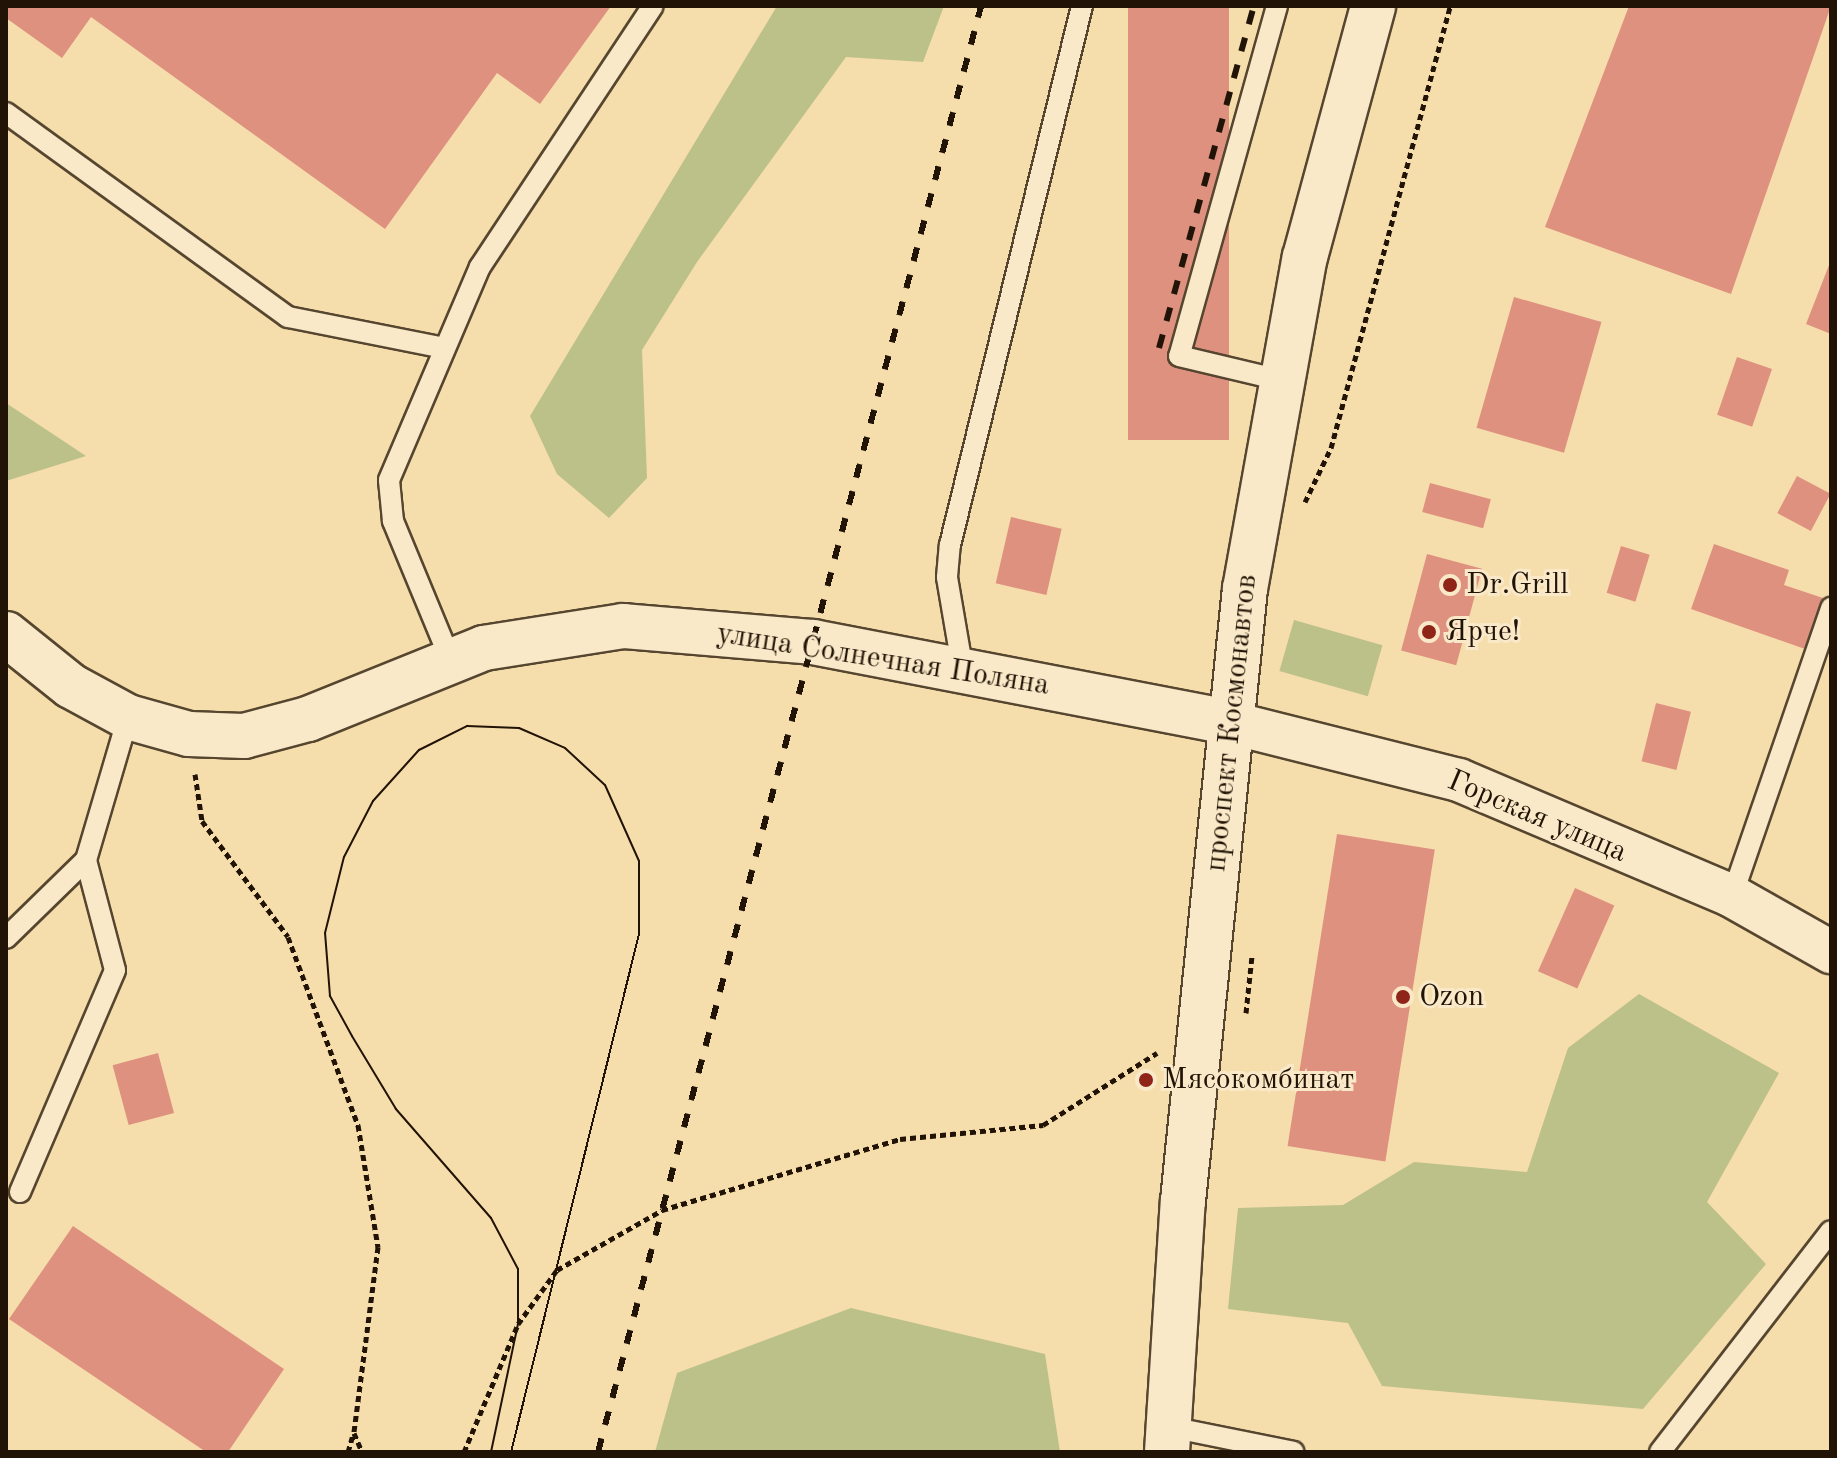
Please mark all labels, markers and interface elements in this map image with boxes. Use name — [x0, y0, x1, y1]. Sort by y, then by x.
place label: Dr.Grill — [1466, 567, 1568, 603]
street label: проспект Космонавтов — [1198, 573, 1266, 873]
marker: Dr.Grill — [1441, 576, 1459, 594]
place label: Ярче! — [1445, 614, 1520, 650]
street label: улица Солнечная Поляна — [714, 616, 1052, 704]
marker: Ярче! — [1420, 623, 1438, 641]
street label: Горская улица — [1442, 763, 1632, 871]
place label: Ozon — [1419, 979, 1484, 1015]
marker: Ozon — [1394, 988, 1412, 1006]
place label: Мясокомбинат — [1162, 1062, 1354, 1098]
marker: Мясокомбинат — [1137, 1071, 1155, 1089]

